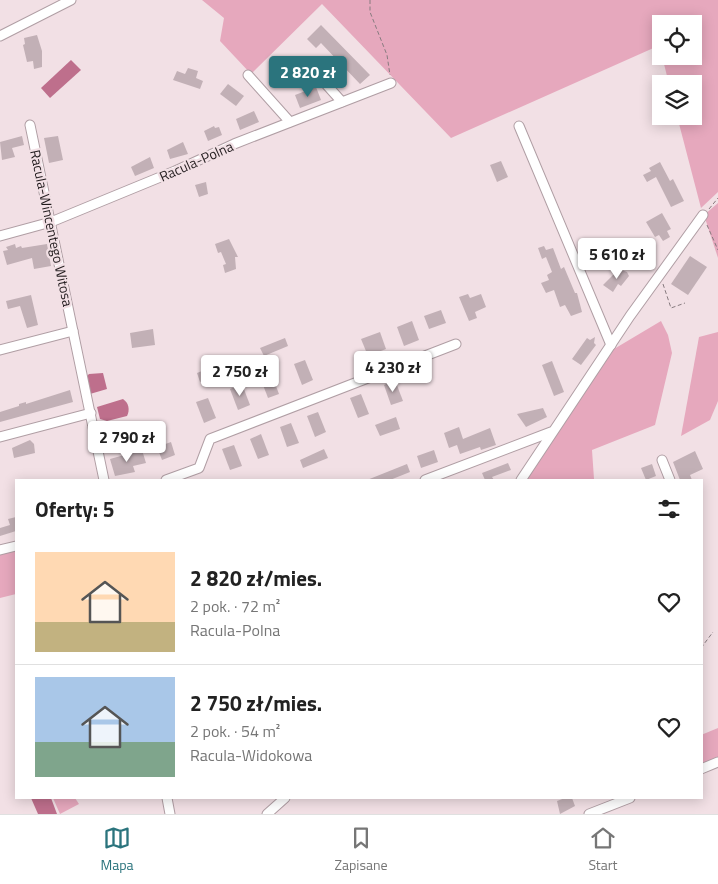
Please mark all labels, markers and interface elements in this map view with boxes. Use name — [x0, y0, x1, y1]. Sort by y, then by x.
map controls — [652, 15, 702, 125]
button: locate — [652, 15, 702, 65]
pin: 2 820 zł — [256, 56, 360, 98]
text: 2 820 zł — [280, 60, 336, 84]
button: layers — [652, 75, 702, 125]
street label: Racula-Polna — [156, 135, 236, 187]
street label: Racula-Wincentego Witosa — [25, 148, 79, 308]
pin: 5 610 zł — [565, 238, 669, 280]
text: 5 610 zł — [589, 242, 645, 266]
pin: 4 230 zł — [341, 350, 445, 393]
pin: 2 750 zł — [188, 354, 292, 397]
text: 4 230 zł — [365, 355, 421, 379]
text: 2 750 zł — [212, 359, 268, 383]
pin: 2 790 zł — [75, 420, 179, 463]
text: 2 790 zł — [99, 425, 155, 449]
text: Oferty: 5 — [35, 493, 115, 525]
icon: filters — [655, 495, 683, 523]
text: 2 820 zł/mies. — [190, 562, 322, 594]
icon: home — [75, 572, 135, 632]
icon: heart — [655, 588, 683, 616]
text: 2 pok. · 72 m² — [190, 594, 280, 618]
text: Racula-Polna — [190, 618, 280, 642]
text: 2 750 zł/mies. — [190, 687, 322, 719]
icon: home — [75, 697, 135, 757]
icon: heart — [655, 713, 683, 741]
text: 2 pok. · 54 m² — [190, 719, 280, 743]
text: Racula-Widokowa — [190, 743, 312, 767]
tab: Mapa — [100, 824, 134, 875]
tab: Zapisane — [334, 824, 388, 875]
tab: Start — [588, 824, 618, 875]

